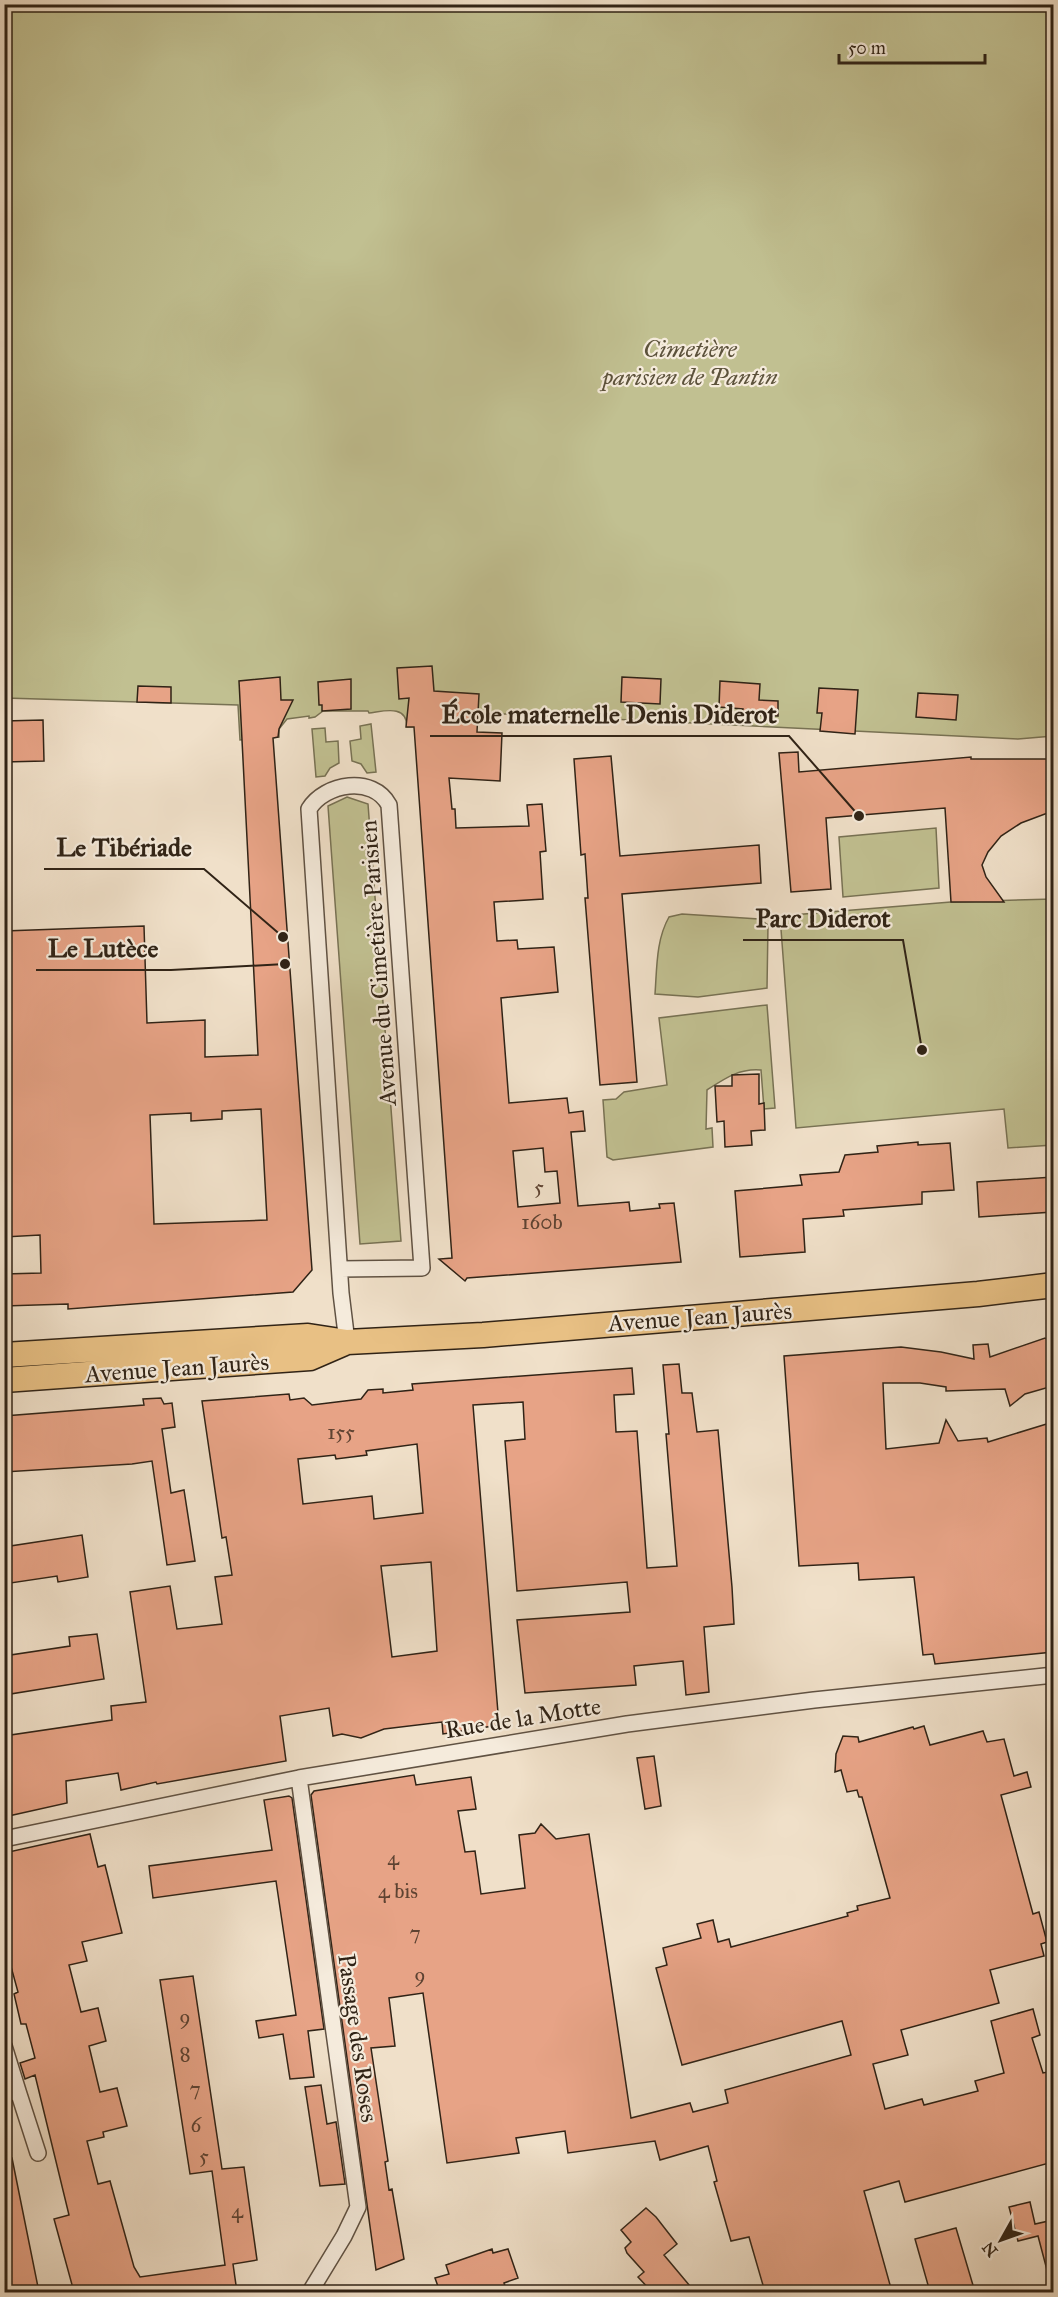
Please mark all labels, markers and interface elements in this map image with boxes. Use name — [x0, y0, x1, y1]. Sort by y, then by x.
scale bar — [839, 27, 984, 65]
text: 50 m — [848, 37, 886, 59]
park label: Cimetière parisien de Pantin — [599, 334, 778, 392]
callout: École maternelle Denis Diderot — [430, 692, 789, 736]
text: École maternelle Denis Diderot — [441, 698, 777, 730]
street label: Avenue du Cimetière Parisien — [353, 819, 403, 1108]
callout: Le Tibériade — [44, 825, 204, 869]
text: Le Tibériade — [56, 831, 192, 863]
callout: Parc Diderot — [743, 896, 903, 940]
text: Parc Diderot — [755, 902, 891, 934]
callout: Le Lutèce — [36, 926, 171, 970]
text: Le Lutèce — [48, 932, 158, 964]
house number: 5 — [534, 1174, 544, 1200]
house number: 160b — [521, 1209, 563, 1235]
street label: Avenue Jean Jaurès — [606, 1296, 793, 1338]
street label: Avenue Jean Jaurès — [83, 1347, 270, 1389]
house number: 155 — [327, 1419, 355, 1445]
street label: Rue de la Motte — [443, 1691, 603, 1745]
house number: 4 — [387, 1845, 400, 1871]
house number: 4 bis — [378, 1878, 418, 1904]
house number: 7 — [409, 1920, 421, 1946]
street label: Passage des Roses — [331, 1952, 385, 2124]
house number: 9 — [414, 1962, 426, 1988]
house number: 9 — [179, 2004, 191, 2030]
house number: 8 — [179, 2041, 191, 2067]
house number: 7 — [189, 2076, 201, 2102]
house number: 6 — [191, 2112, 203, 2138]
house number: 5 — [199, 2143, 209, 2169]
house number: 4 — [231, 2198, 244, 2224]
north arrow — [971, 2210, 1031, 2270]
text: N — [978, 2238, 1002, 2261]

